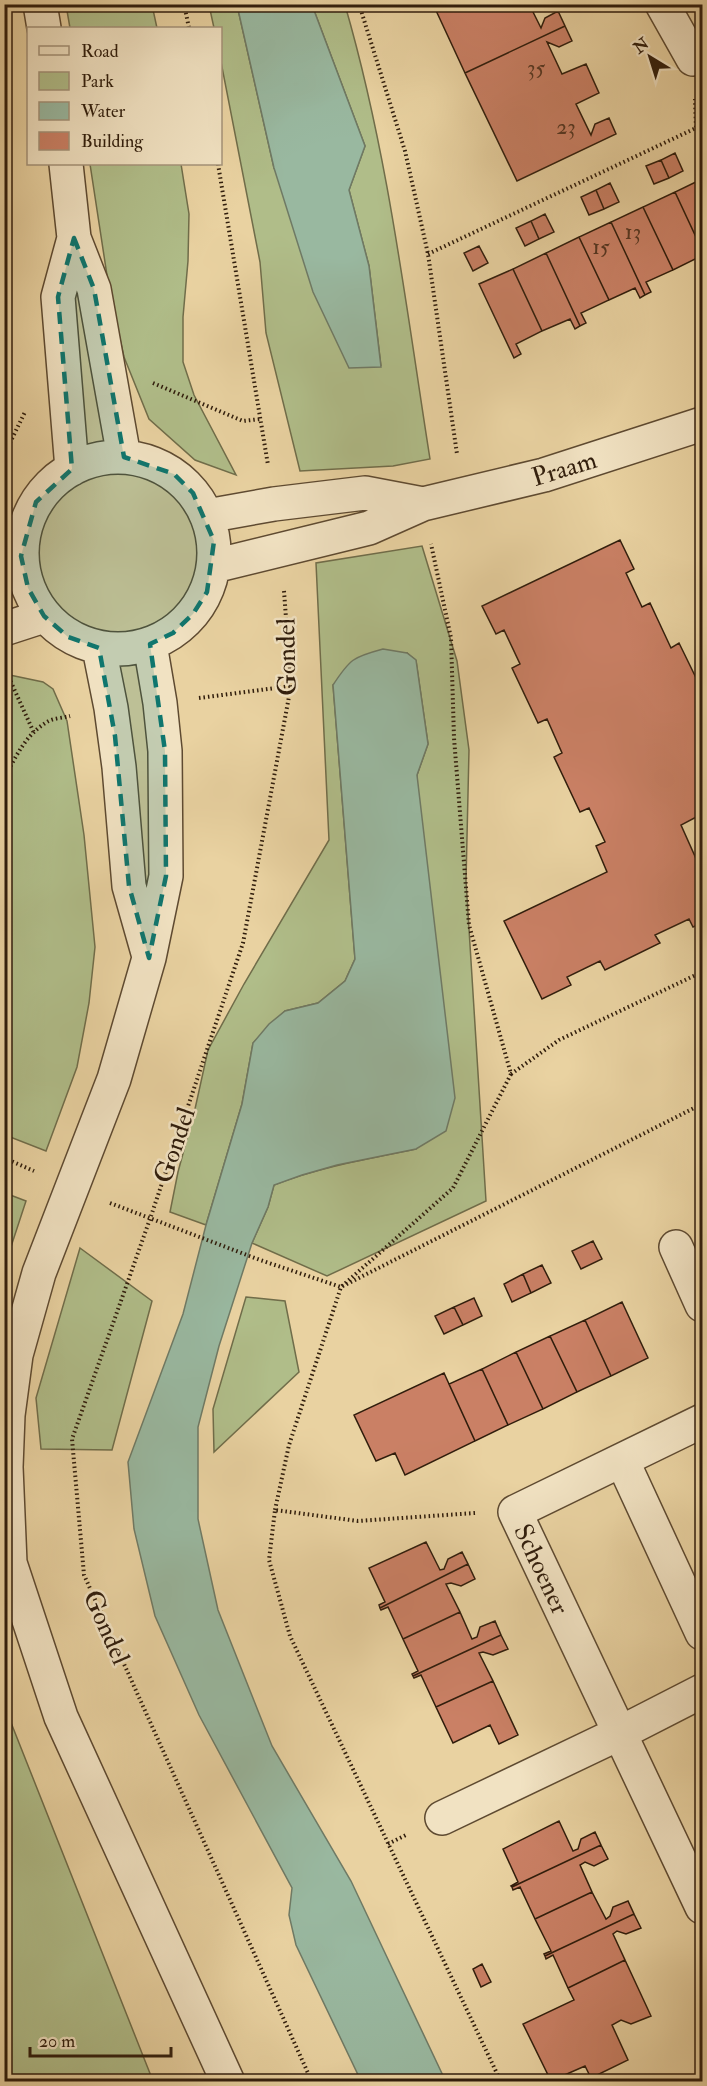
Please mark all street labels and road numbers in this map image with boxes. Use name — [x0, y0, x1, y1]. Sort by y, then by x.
street label: Praam — [528, 444, 601, 494]
street label: Gondel — [270, 617, 304, 696]
street label: Gondel — [147, 1103, 203, 1187]
street label: Schoener — [506, 1519, 576, 1620]
street label: Gondel — [76, 1585, 137, 1670]

